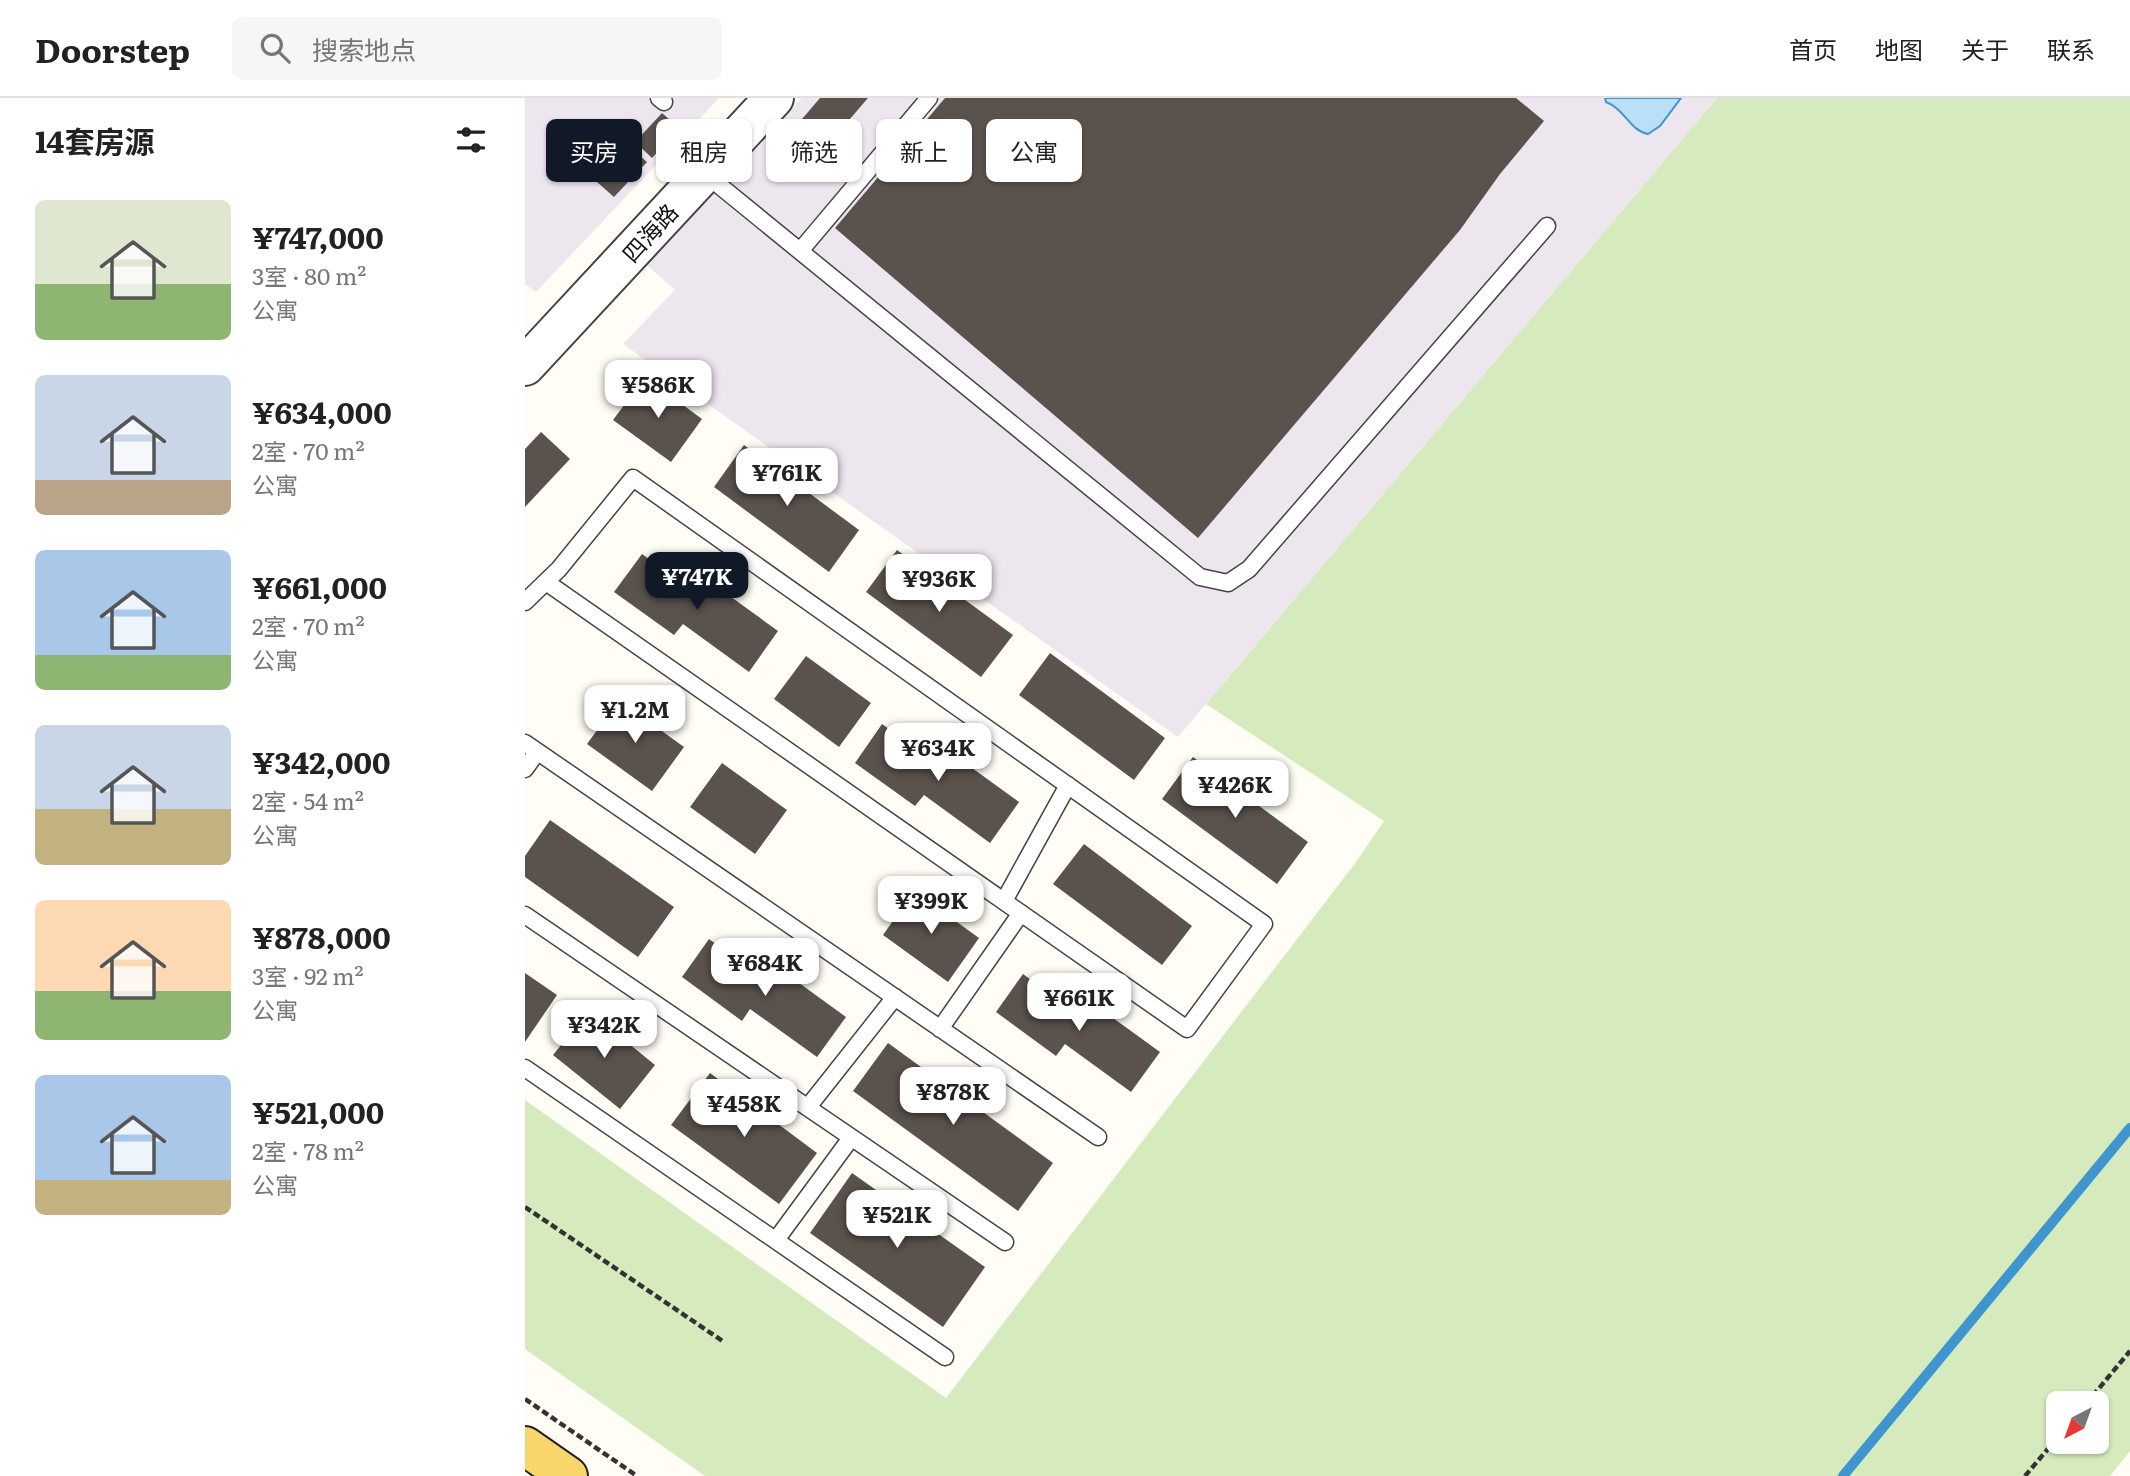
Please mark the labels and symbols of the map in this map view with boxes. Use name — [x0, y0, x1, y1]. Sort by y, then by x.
street label: 四海路 — [613, 195, 685, 269]
pin: ¥586K — [609, 360, 707, 420]
pin: ¥761K — [738, 448, 836, 508]
pin: ¥747K — [648, 552, 746, 612]
pin: ¥936K — [890, 554, 988, 614]
pin: ¥1.2M — [586, 686, 684, 745]
pin: ¥634K — [889, 724, 987, 783]
pin: ¥426K — [1186, 760, 1284, 820]
pin: ¥399K — [882, 876, 980, 936]
pin: ¥684K — [716, 939, 814, 998]
pin: ¥661K — [1030, 974, 1128, 1033]
pin: ¥342K — [555, 1000, 653, 1060]
pin: ¥878K — [904, 1068, 1002, 1127]
pin: ¥458K — [695, 1080, 793, 1139]
pin: ¥521K — [848, 1190, 946, 1250]
north arrow — [2046, 1391, 2109, 1454]

